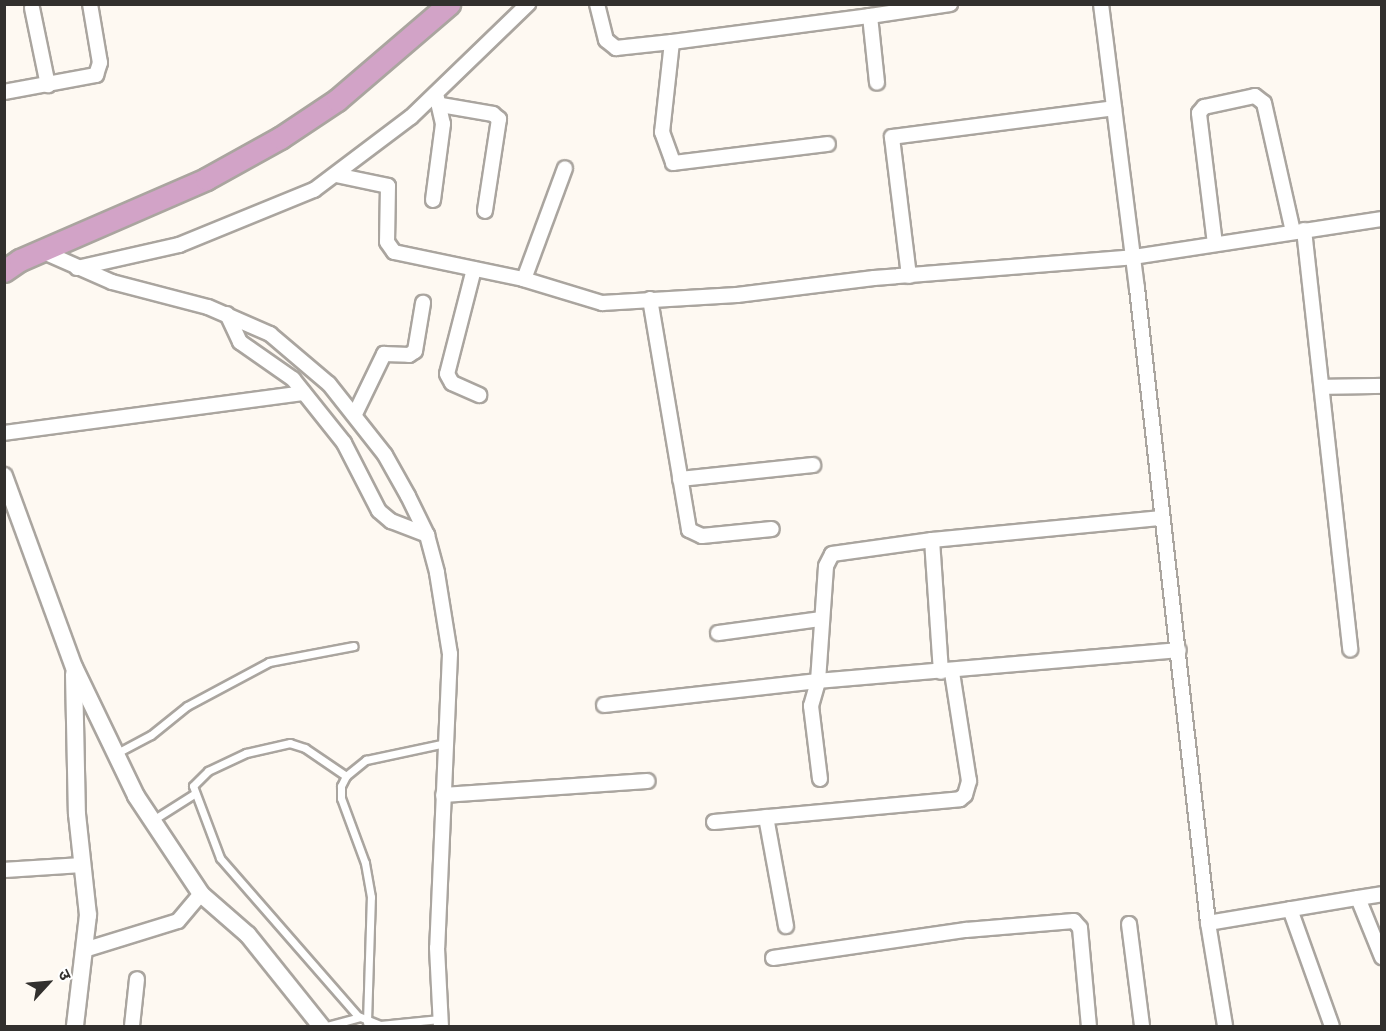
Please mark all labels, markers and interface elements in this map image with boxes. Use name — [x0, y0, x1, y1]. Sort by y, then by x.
north arrow — [18, 953, 78, 1013]
text: उ — [55, 967, 74, 983]

